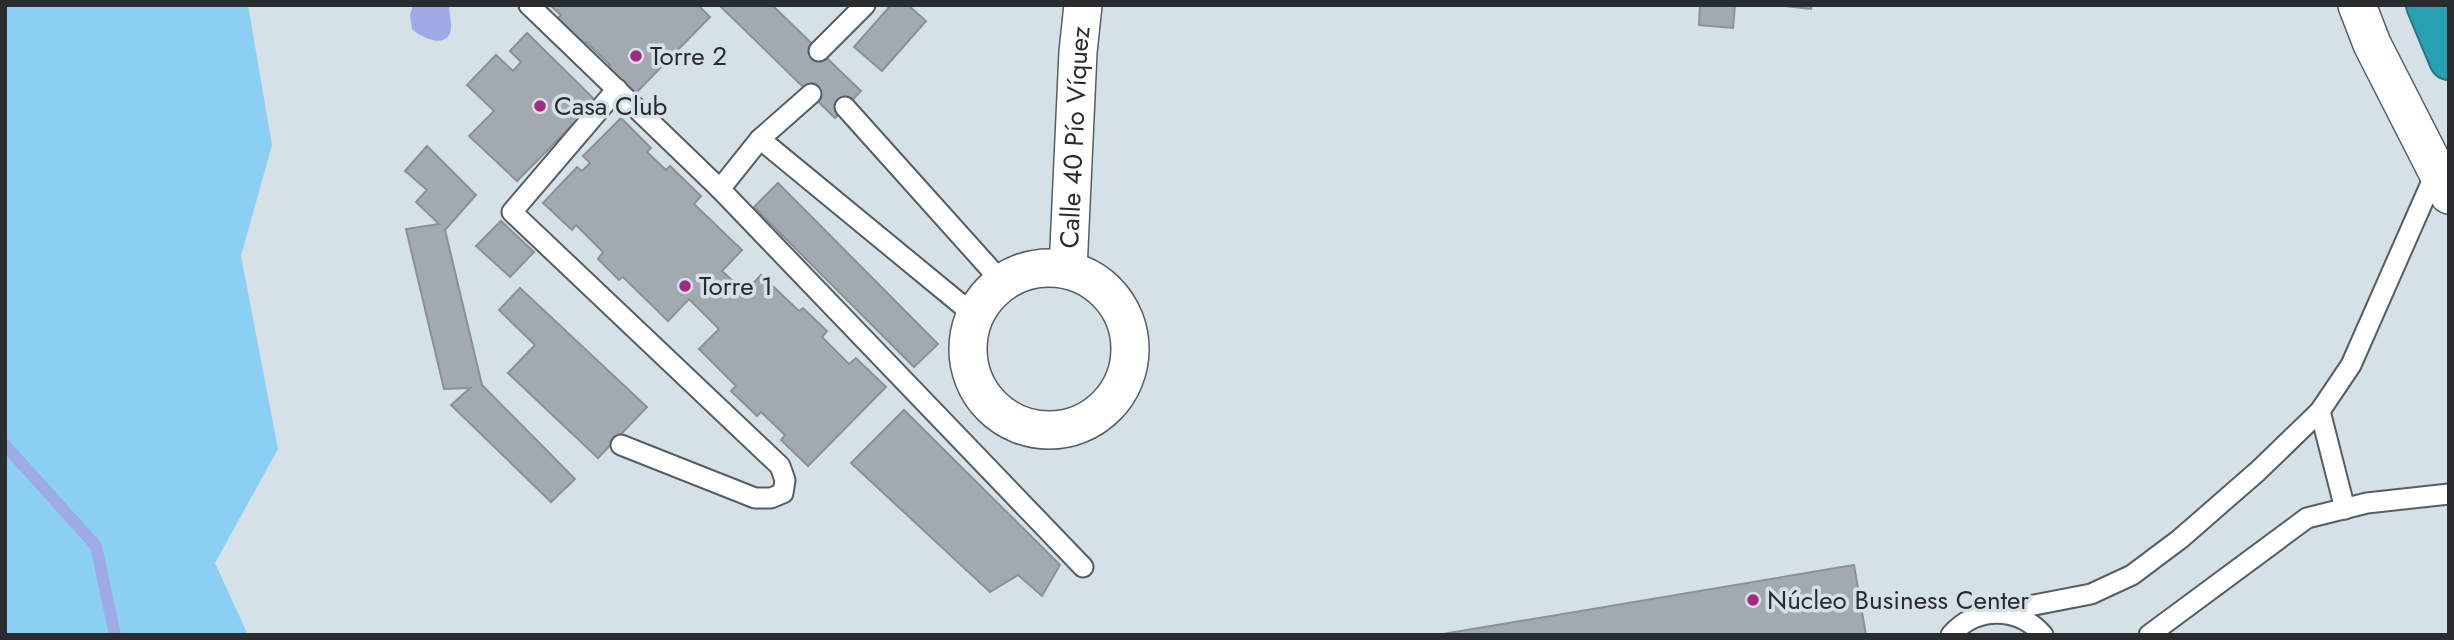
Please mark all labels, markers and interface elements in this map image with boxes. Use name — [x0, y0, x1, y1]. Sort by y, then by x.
street label: Calle 40 Pío Víquez — [1050, 24, 1100, 249]
place label: Torre 2 — [650, 37, 727, 75]
marker: Torre 2 — [628, 48, 644, 64]
place label: Casa Club — [554, 87, 667, 125]
marker: Casa Club — [532, 98, 548, 114]
place label: Torre 1 — [699, 267, 773, 305]
marker: Torre 1 — [677, 278, 693, 294]
place label: Núcleo Business Center — [1767, 581, 2029, 619]
marker: Núcleo Business Center — [1745, 592, 1761, 608]

